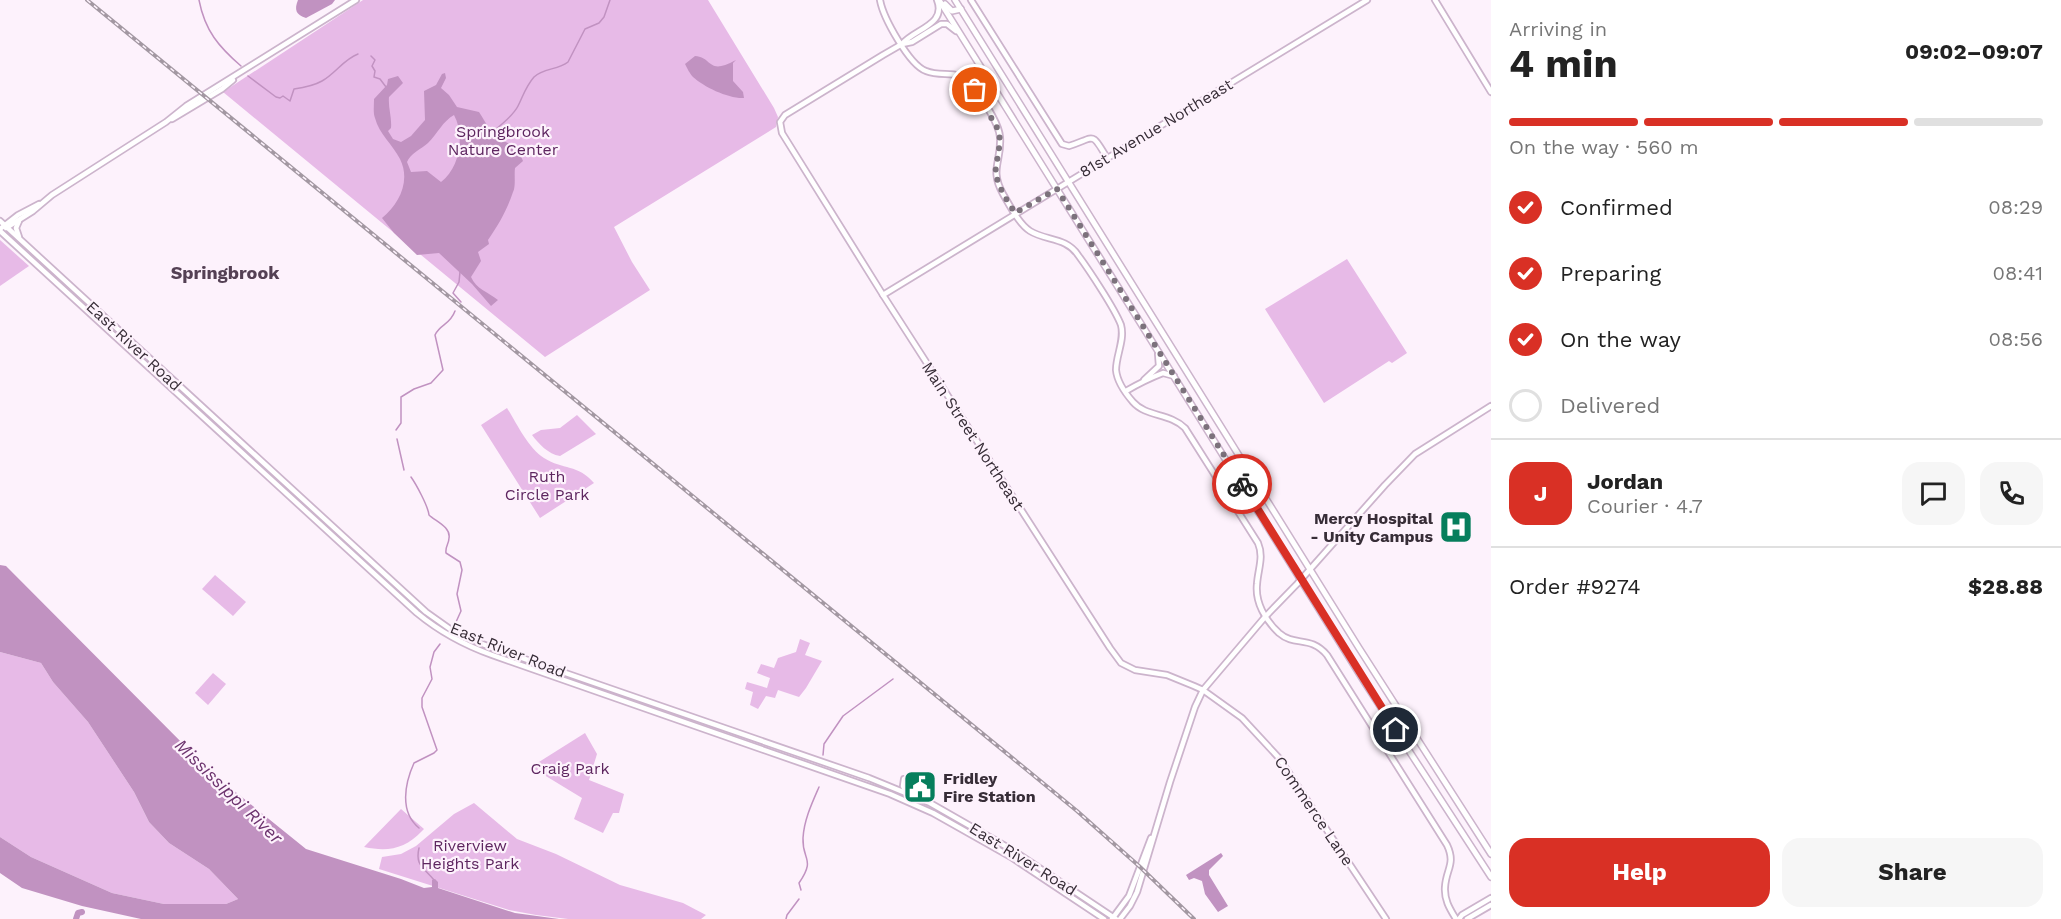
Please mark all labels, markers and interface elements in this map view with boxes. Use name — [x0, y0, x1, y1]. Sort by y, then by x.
text: Arriving in — [1509, 17, 1607, 41]
text: 09:02–09:07 — [1905, 39, 2043, 64]
text: 4 min — [1509, 41, 1618, 86]
pin — [949, 64, 1000, 115]
icon: bag — [958, 73, 991, 106]
street label: 81st Avenue Northeast — [1076, 75, 1236, 181]
park label: Springbrook Nature Center — [448, 122, 559, 159]
text: On the way · 560 m — [1509, 135, 1699, 159]
icon: check — [1509, 191, 1542, 224]
text: Confirmed — [1560, 195, 1673, 220]
text: 08:29 — [1988, 195, 2043, 219]
icon: check — [1509, 257, 1542, 290]
text: Preparing — [1560, 261, 1661, 286]
text: 08:41 — [1993, 261, 2043, 285]
district label: Springbrook — [171, 262, 280, 283]
street label: East River Road — [83, 297, 185, 395]
icon: check — [1509, 323, 1542, 356]
text: On the way — [1560, 327, 1681, 352]
text: 08:56 — [1989, 327, 2043, 351]
street label: Main Street Northeast — [918, 358, 1028, 514]
text: Delivered — [1560, 393, 1660, 418]
courier — [1212, 454, 1272, 514]
button: chat — [1902, 462, 1965, 525]
button: phone — [1980, 462, 2043, 525]
park label: Ruth Circle Park — [505, 467, 589, 504]
icon: bike — [1226, 468, 1259, 501]
text: Jordan — [1587, 469, 1663, 494]
text: J — [1534, 481, 1547, 506]
text: Courier · 4.7 — [1587, 494, 1703, 518]
place label: Mercy Hospital - Unity Campus — [1310, 509, 1434, 546]
hospital icon: Mercy Hospital - Unity Campus — [1438, 509, 1474, 545]
text: Order #9274 — [1509, 574, 1641, 599]
text: $28.88 — [1968, 574, 2043, 599]
street label: East River Road — [447, 618, 569, 682]
pin — [1370, 704, 1421, 755]
icon: home — [1379, 713, 1412, 746]
water label: Mississippi River — [171, 734, 288, 848]
street label: Commerce Lane — [1270, 753, 1358, 869]
park label: Craig Park — [531, 759, 609, 778]
public building icon: Fridley Fire Station — [902, 769, 938, 805]
place label: Fridley Fire Station — [943, 769, 1036, 806]
street label: East River Road — [966, 818, 1080, 900]
park label: Riverview Heights Park — [421, 836, 519, 873]
button: Help — [1509, 838, 1770, 907]
button: Share — [1782, 838, 2043, 907]

